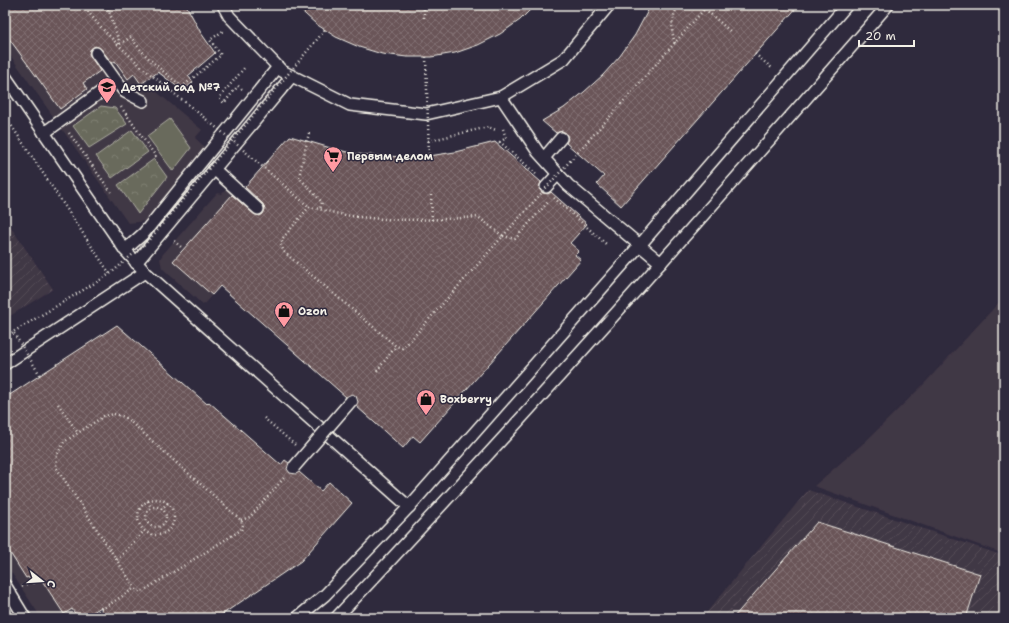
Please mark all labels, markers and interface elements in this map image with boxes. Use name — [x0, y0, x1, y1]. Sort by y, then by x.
scale bar — [859, 22, 914, 48]
text: 20 m — [865, 28, 896, 44]
school or university icon: Детский сад №7 — [96, 76, 118, 104]
place label: Детский сад №7 — [121, 80, 221, 95]
supermarket icon: Первым делом — [322, 145, 344, 173]
place label: Первым делом — [347, 149, 433, 164]
shop icon: Ozon — [273, 300, 295, 328]
place label: Ozon — [298, 304, 328, 319]
shop icon: Boxberry — [415, 388, 437, 416]
place label: Boxberry — [440, 392, 492, 407]
north arrow — [22, 561, 62, 601]
text: С — [43, 578, 59, 589]

